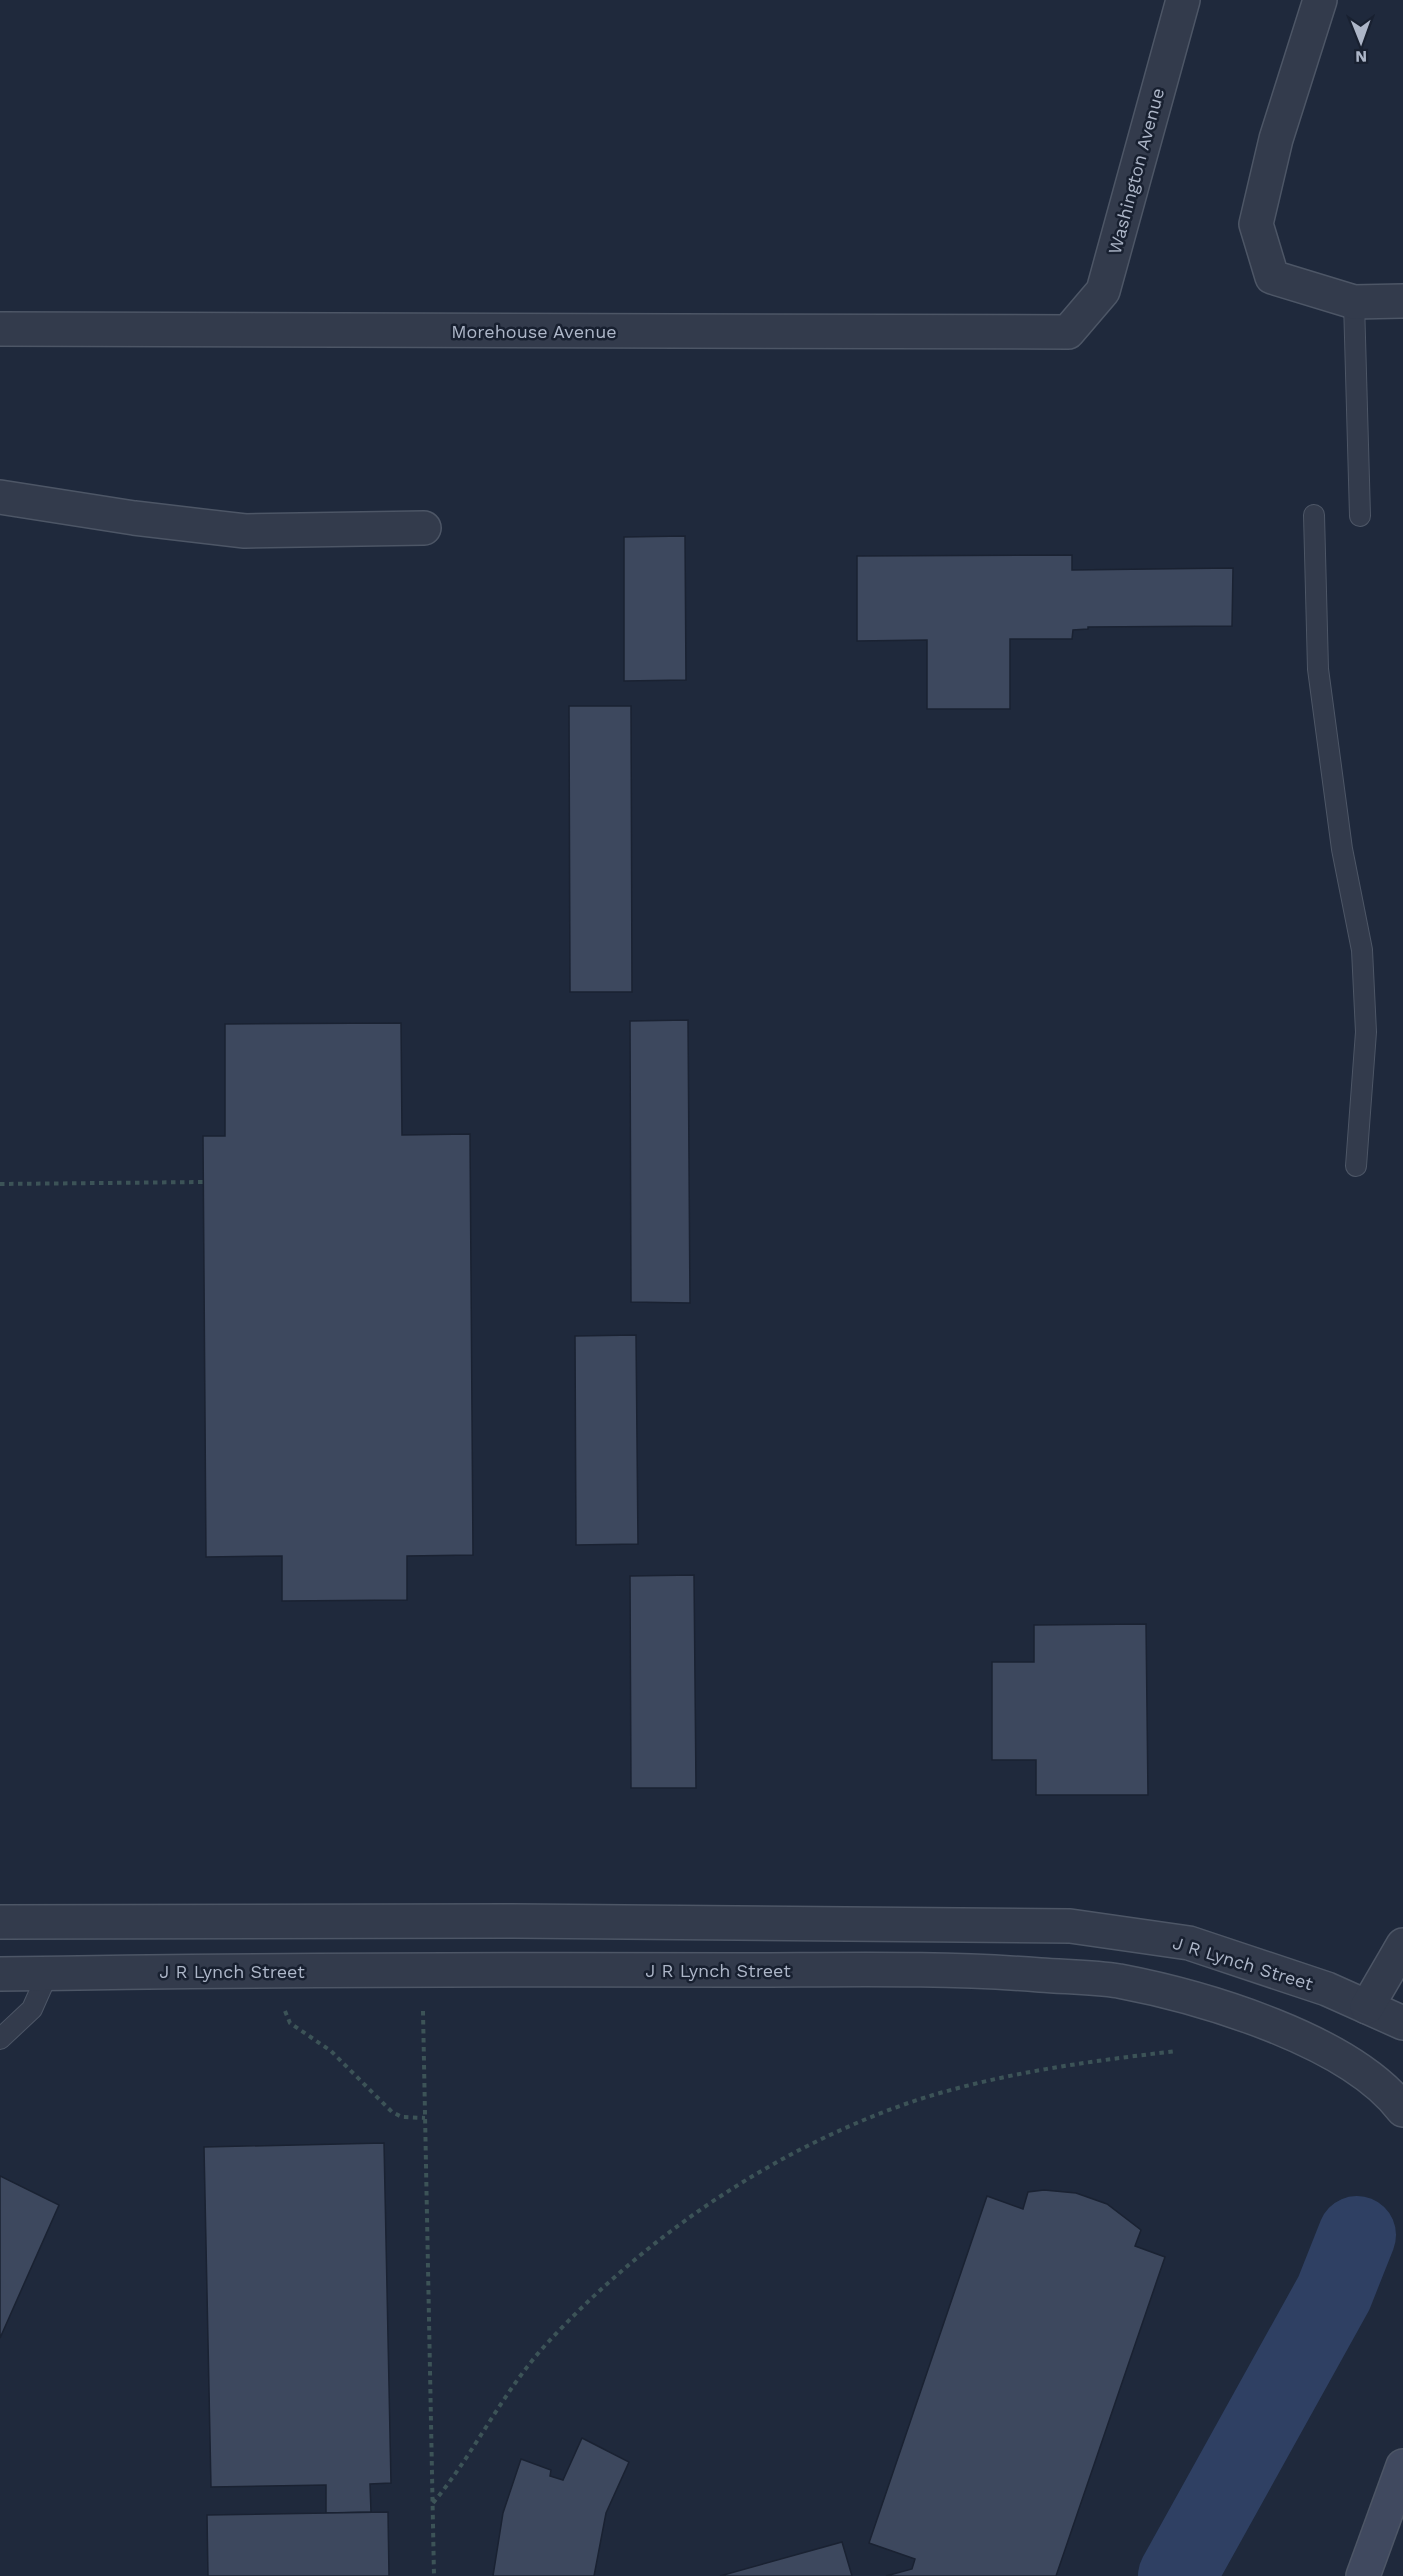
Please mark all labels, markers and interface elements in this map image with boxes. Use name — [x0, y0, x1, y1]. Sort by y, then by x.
north arrow — [1331, 12, 1391, 72]
text: N — [1355, 47, 1367, 66]
street label: Washington Avenue — [1104, 85, 1168, 257]
street label: Morehouse Avenue — [451, 321, 617, 342]
street label: J R Lynch Street — [1170, 1932, 1316, 1994]
street label: J R Lynch Street — [645, 1960, 791, 1981]
street label: J R Lynch Street — [159, 1961, 305, 1982]

